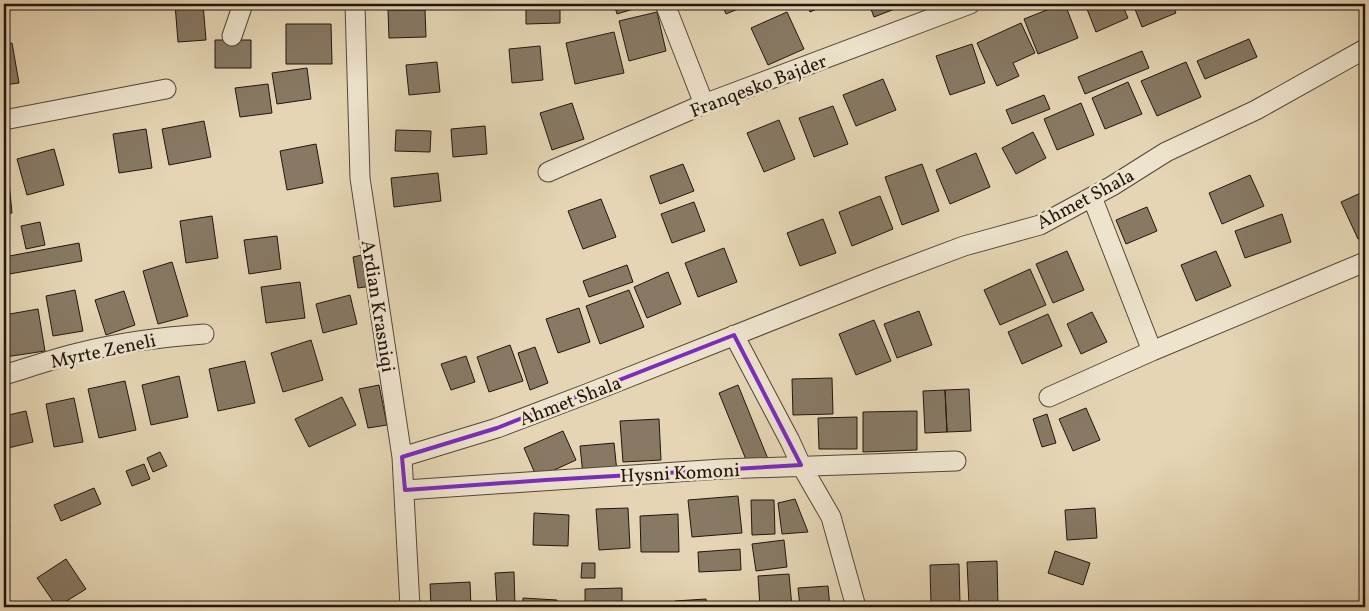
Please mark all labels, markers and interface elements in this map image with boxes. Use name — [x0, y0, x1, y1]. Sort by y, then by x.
street label: Franqesko Bajder — [687, 49, 831, 125]
street label: Ahmet Shala — [1032, 163, 1139, 236]
street label: Ardian Krasniqi — [354, 238, 400, 375]
street label: Myrte Zeneli — [48, 328, 159, 376]
street label: Ahmet Shala — [516, 370, 626, 433]
street label: Hysni Komoni — [620, 458, 741, 490]

